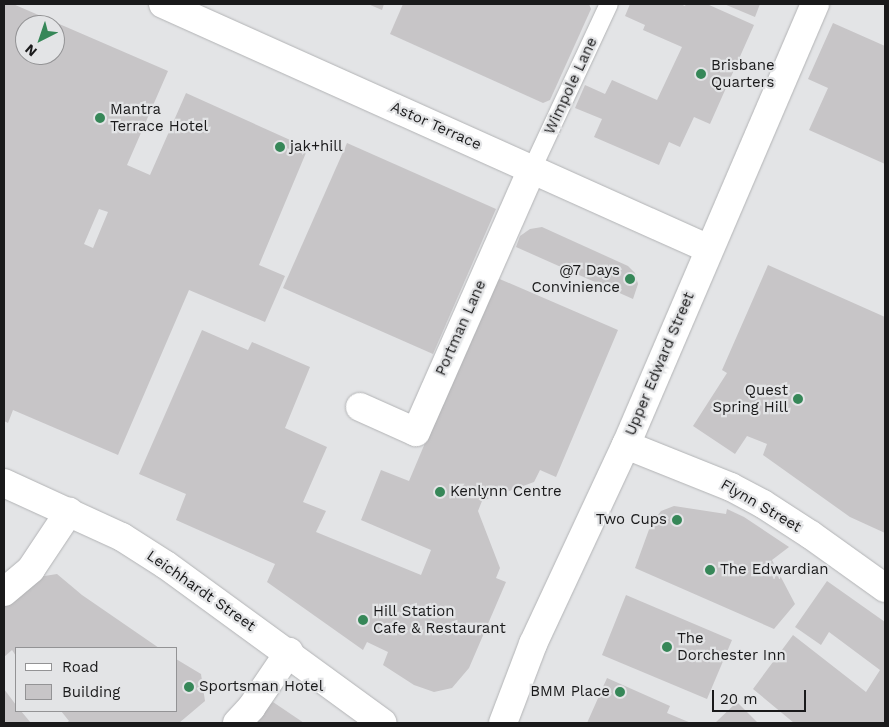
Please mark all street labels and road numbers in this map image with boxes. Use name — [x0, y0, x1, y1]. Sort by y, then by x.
street label: Wimpole Lane — [541, 35, 601, 137]
street label: Astor Terrace — [388, 98, 484, 154]
street label: Portman Lane — [432, 277, 490, 379]
street label: Upper Edward Street — [622, 289, 698, 439]
street label: Flynn Street — [718, 476, 804, 536]
street label: Leichhardt Street — [143, 547, 259, 635]

